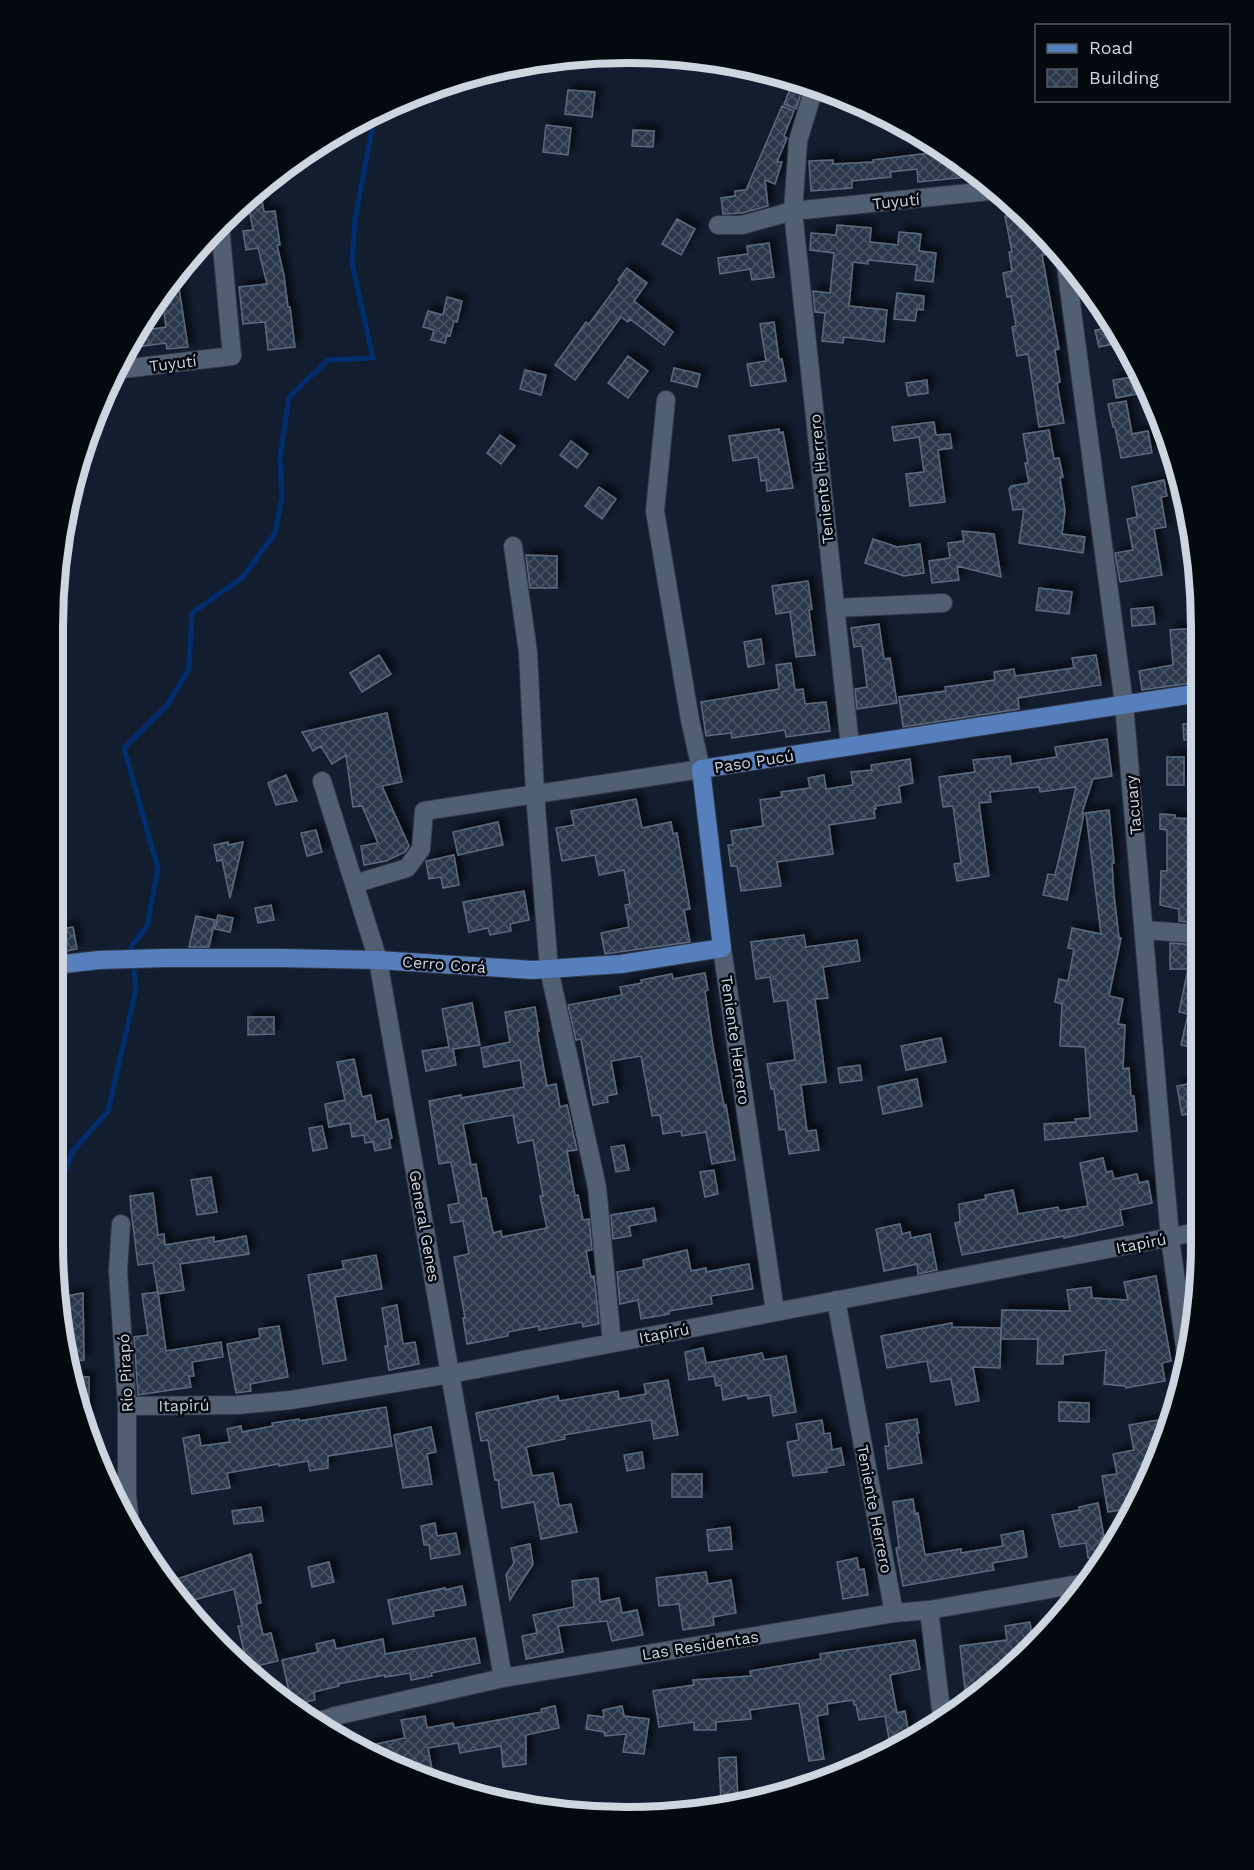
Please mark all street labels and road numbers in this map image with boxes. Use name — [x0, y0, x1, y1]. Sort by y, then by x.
street label: Tuyutí — [871, 190, 921, 213]
street label: Tuyutí — [148, 351, 198, 376]
street label: Teniente Herrero — [805, 413, 838, 545]
street label: Paso Pucú — [713, 746, 795, 777]
street label: Tacuary — [1121, 774, 1146, 836]
street label: Cerro Corá — [401, 952, 487, 977]
street label: Teniente Herrero — [717, 974, 754, 1106]
street label: General Genes — [405, 1169, 444, 1284]
street label: Itapirú — [1114, 1229, 1168, 1258]
street label: Itapirú — [637, 1319, 691, 1348]
street label: Río Pirapó — [114, 1333, 137, 1413]
street label: Itapirú — [158, 1396, 210, 1415]
street label: Teniente Herrero — [853, 1443, 896, 1575]
street label: Las Residentas — [640, 1627, 760, 1664]

